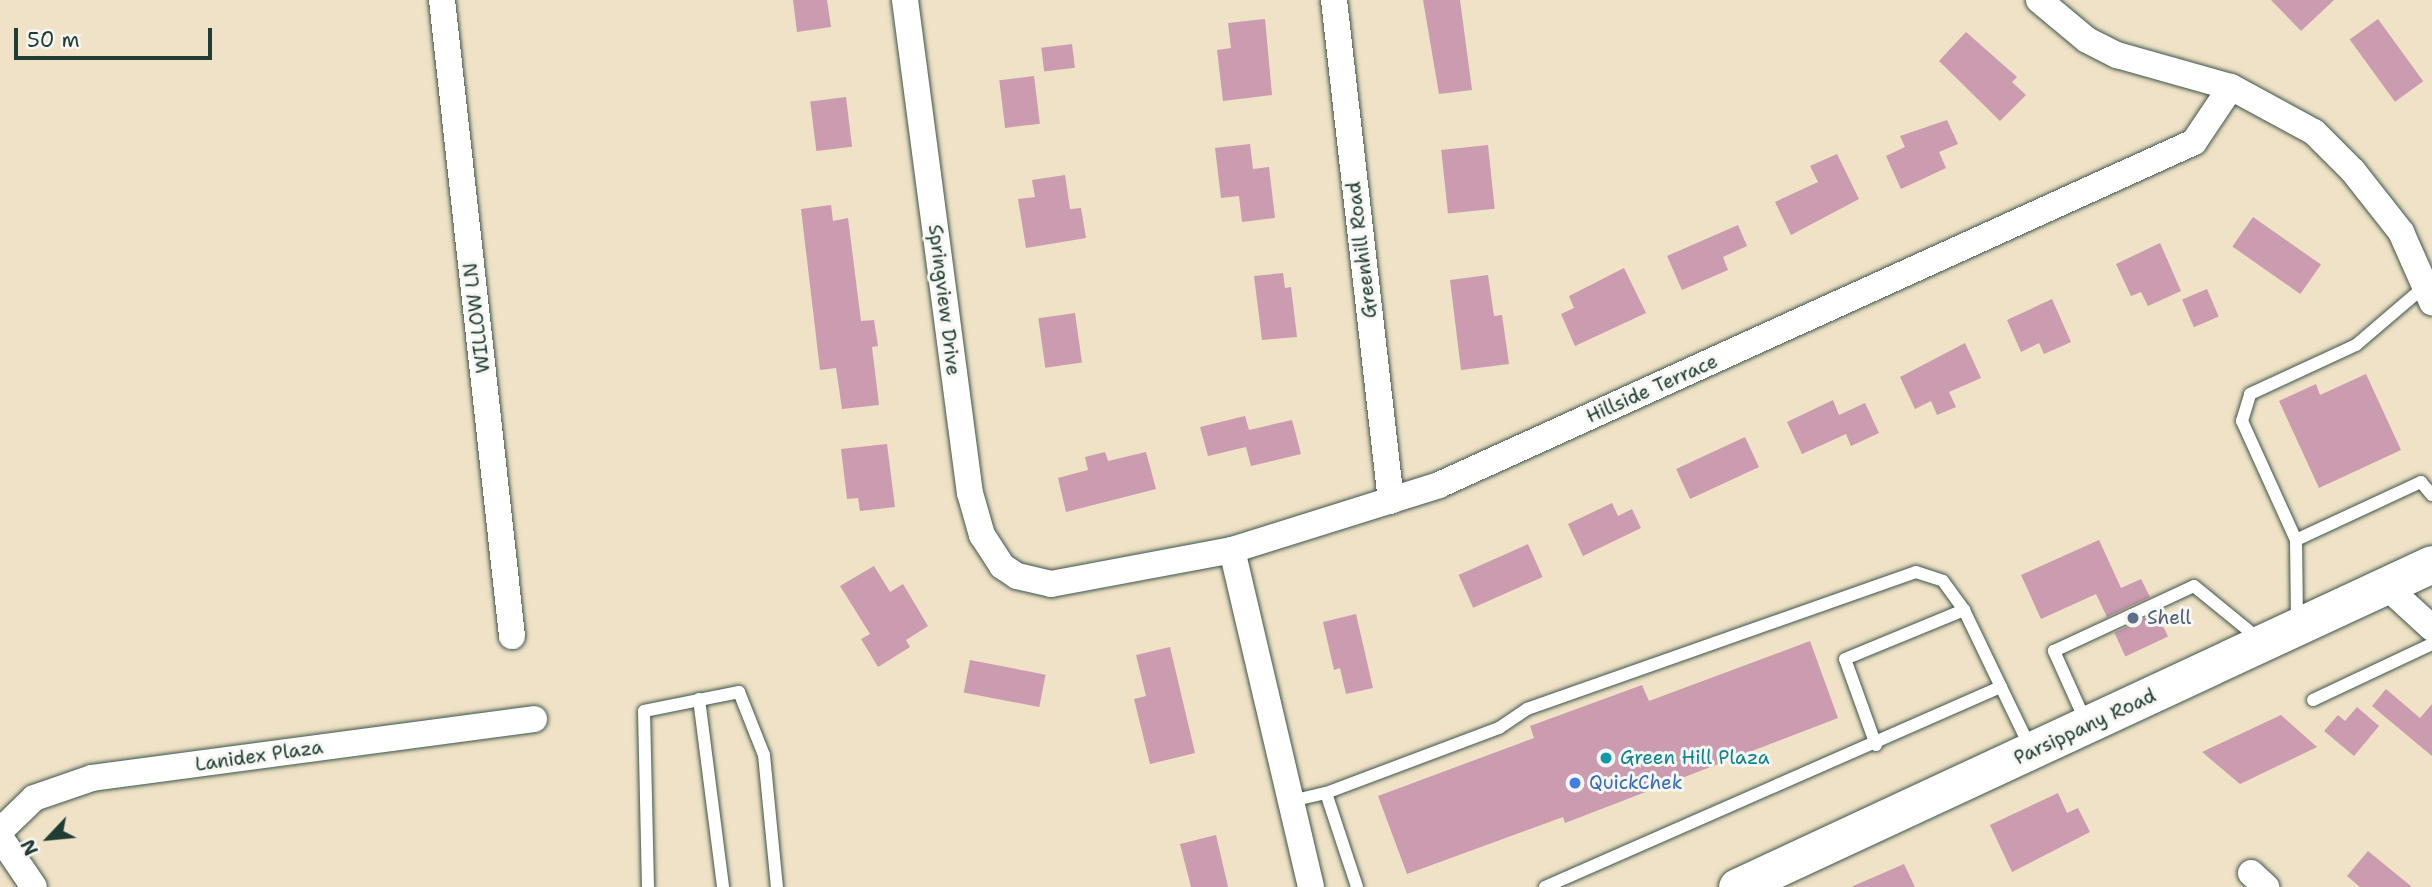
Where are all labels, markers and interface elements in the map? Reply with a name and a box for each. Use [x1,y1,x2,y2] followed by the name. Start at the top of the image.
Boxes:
[18,14,215,58] scale bar
[27,26,80,54] text: 50 m
[1342,180,1382,320] street label: Greenhill Road
[923,223,965,377] street label: Springview Drive
[459,262,495,374] street label: WILLOW LN
[1583,350,1721,428] street label: Hillside Terrace
[2147,607,2191,629] place label: Shell
[2125,610,2141,626] marker: Shell
[2010,684,2160,770] street label: Parsippany Road
[194,736,324,776] street label: Lanidex Plaza
[1620,747,1770,769] place label: Green Hill Plaza
[1598,750,1614,766] marker: Green Hill Plaza
[1589,772,1683,794] place label: QuickChek
[1567,775,1583,791] marker: QuickChek
[14,803,84,873] north arrow
[15,835,44,860] text: N

